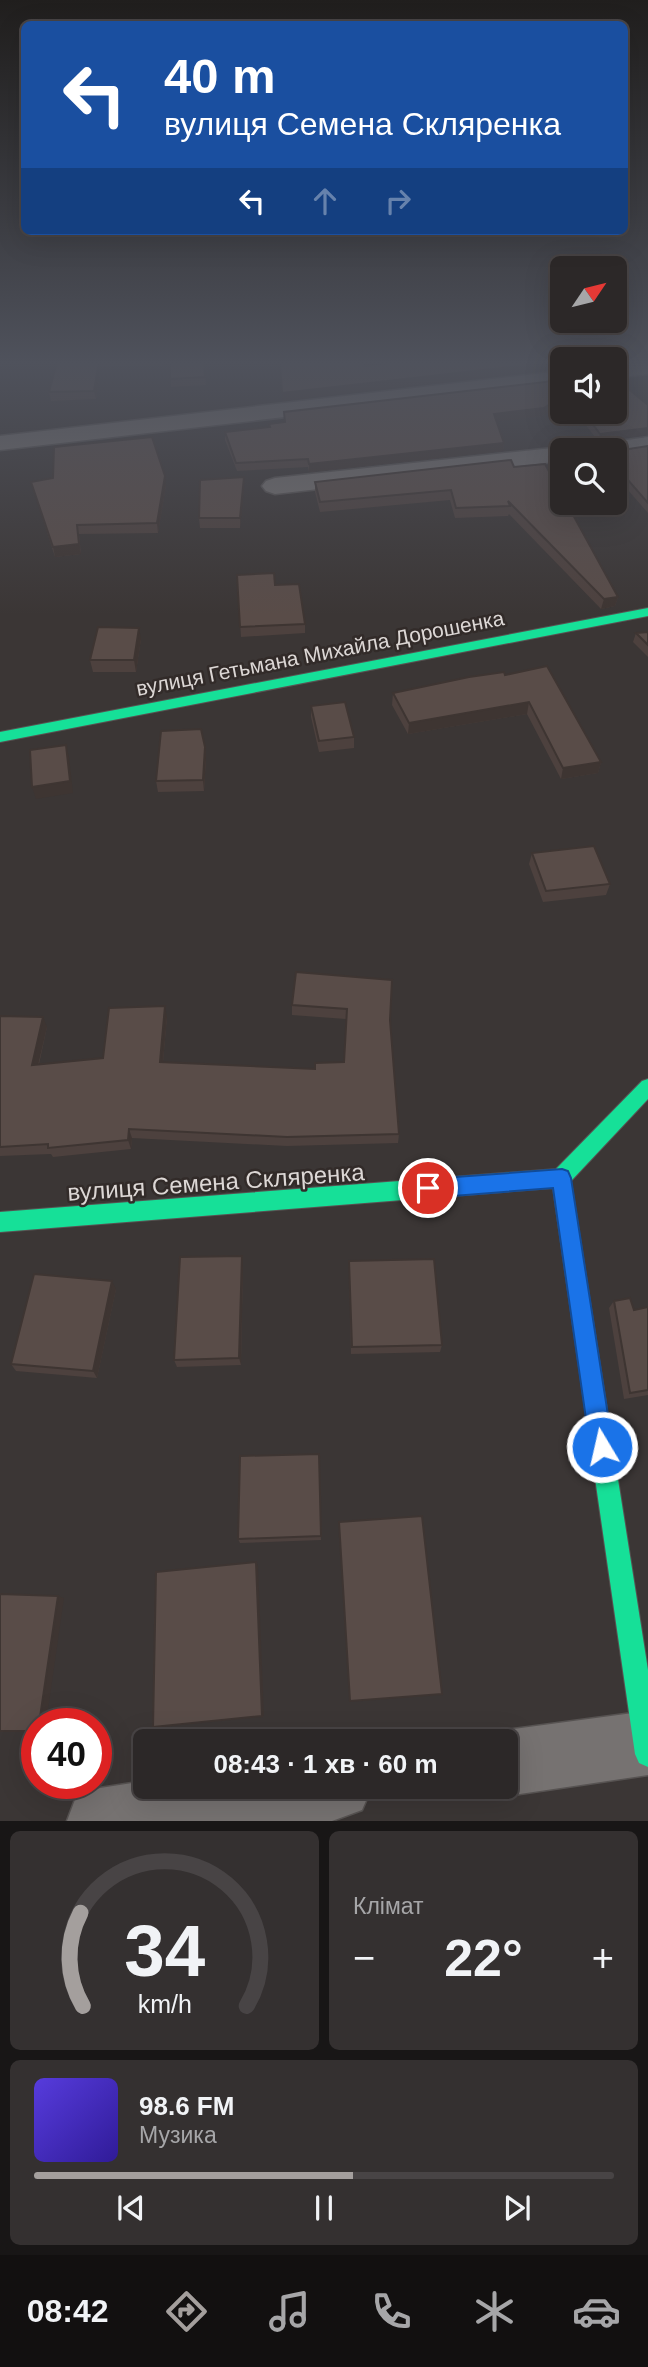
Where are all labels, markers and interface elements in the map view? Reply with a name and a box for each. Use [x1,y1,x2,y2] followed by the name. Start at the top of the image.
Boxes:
[49,49,140,140] icon: left
[164,49,276,103] text: 40 m
[164,106,561,142] text: вулиця Семена Скляренка
[233,182,271,220] icon: left
[306,182,344,220] icon: ahead
[379,182,417,220] icon: right
[550,256,626,332] north arrow
[550,256,627,515] map controls
[550,347,627,424] button: sound
[550,438,627,515] button: search
[134,606,506,700] street label: вулиця Гетьмана Михайла Дорошенка
[67,1158,366,1206] street label: вулиця Семена Скляренка
[398,1158,458,1218] pin
[409,1169,447,1207] icon: arrive
[565,1410,639,1484] position arrow
[21,1708,112,1799] speed limit sign: 40
[213,1749,438,1779] text: 08:43 · 1 хв · 60 m
[353,1893,424,1919] text: Клімат
[124,1911,205,1992] text: 34
[444,1929,523,1987] text: 22°
[353,1937,375,1979] text: −
[592,1937,614,1979] text: +
[137,1990,192,2018] text: km/h
[139,2091,234,2121] text: 98.6 FM
[139,2122,217,2148] text: Музика
[112,2189,150,2227] icon: previous
[305,2189,343,2227] icon: pause
[498,2189,536,2227] icon: next
[162,2287,211,2336] icon: directions
[265,2287,314,2336] icon: music
[367,2287,416,2336] icon: phone
[470,2287,519,2336] icon: climate
[572,2287,621,2336] icon: car
[27,2293,109,2329] text: 08:42

